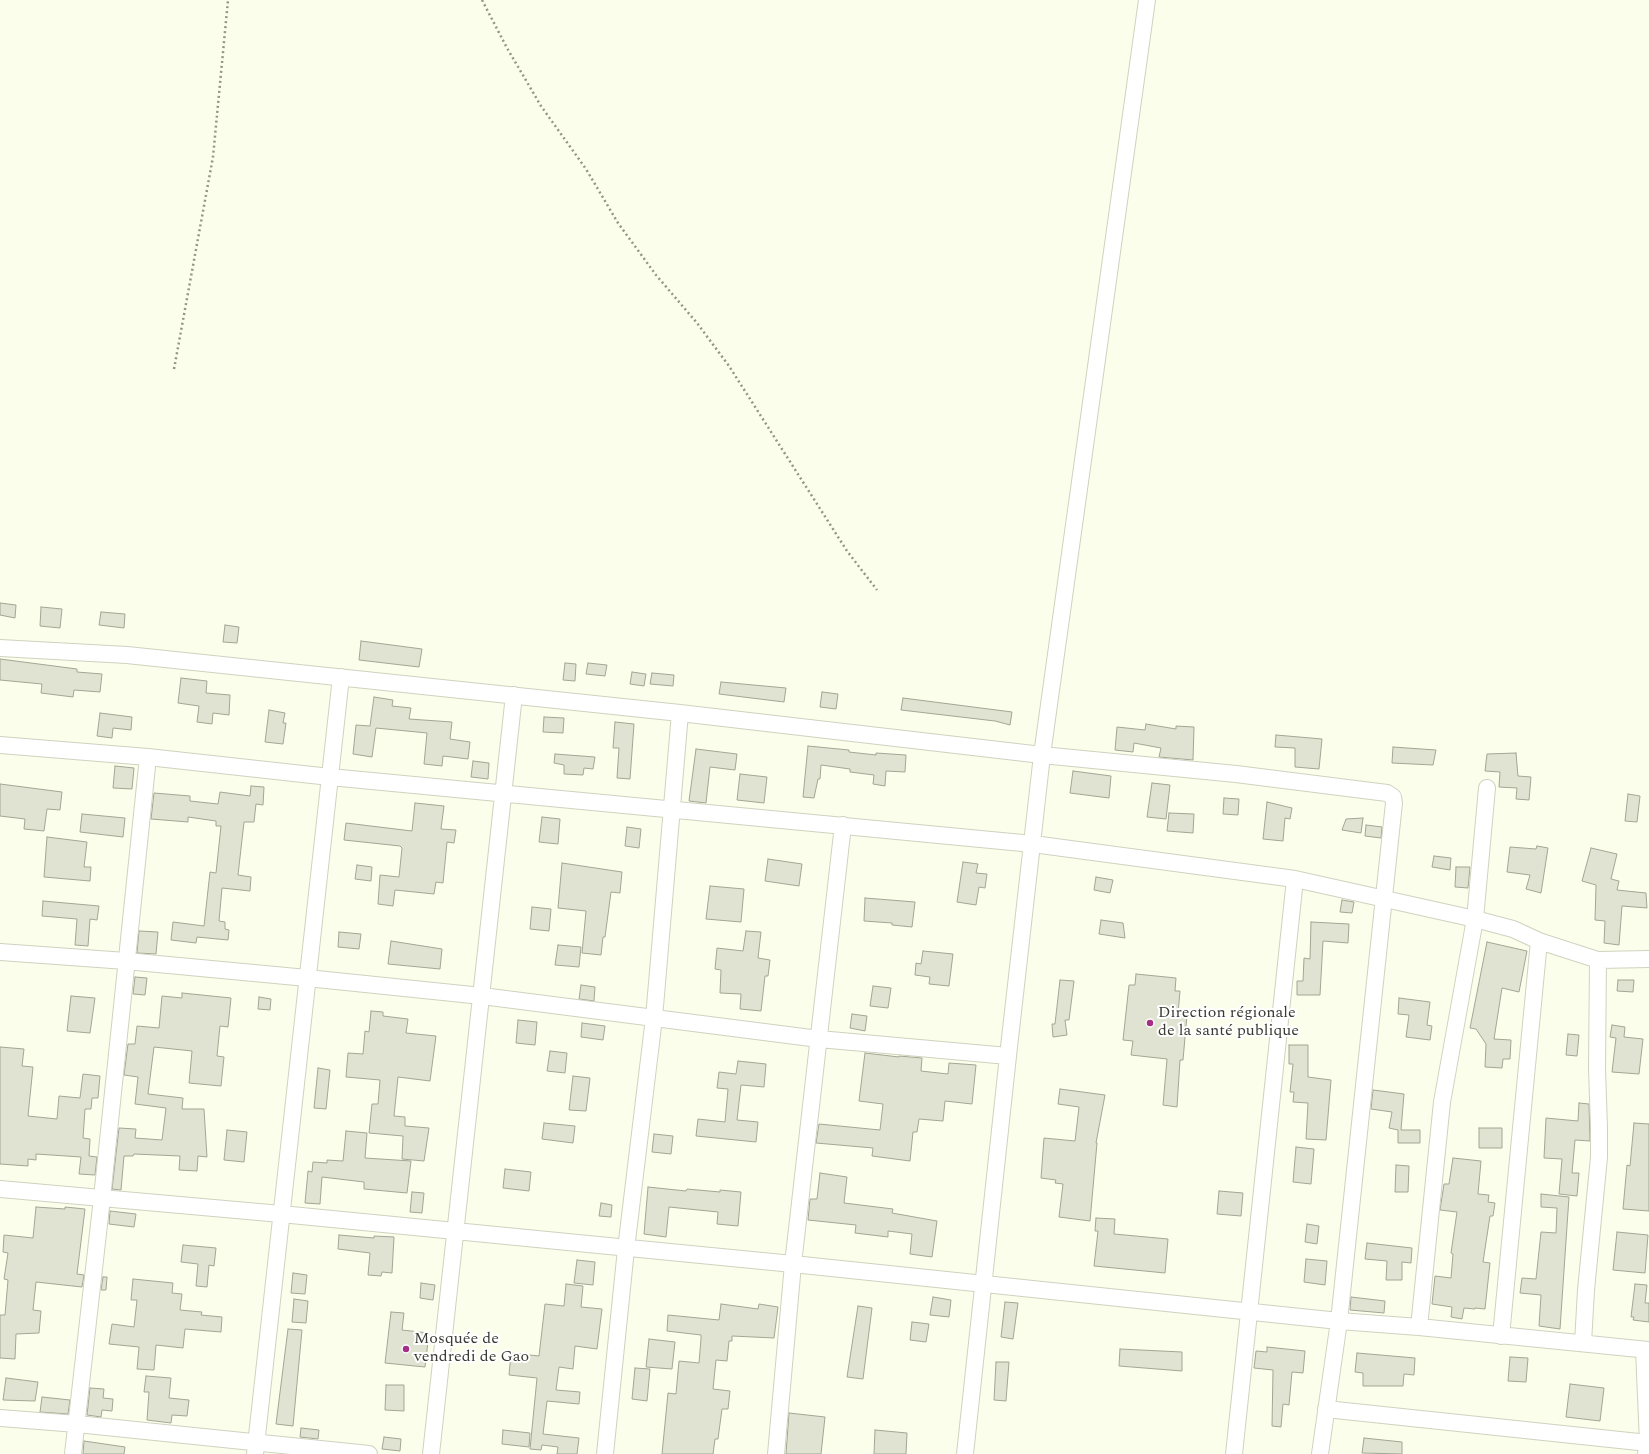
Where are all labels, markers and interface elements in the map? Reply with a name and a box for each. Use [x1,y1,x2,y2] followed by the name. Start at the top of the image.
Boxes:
[1158,1004,1299,1042] place label: Direction régionale de la santé publique
[1145,1018,1155,1028] marker: Direction régionale de la santé publique
[414,1330,529,1368] place label: Mosquée de vendredi de Gao
[401,1344,411,1354] marker: Mosquée de vendredi de Gao

